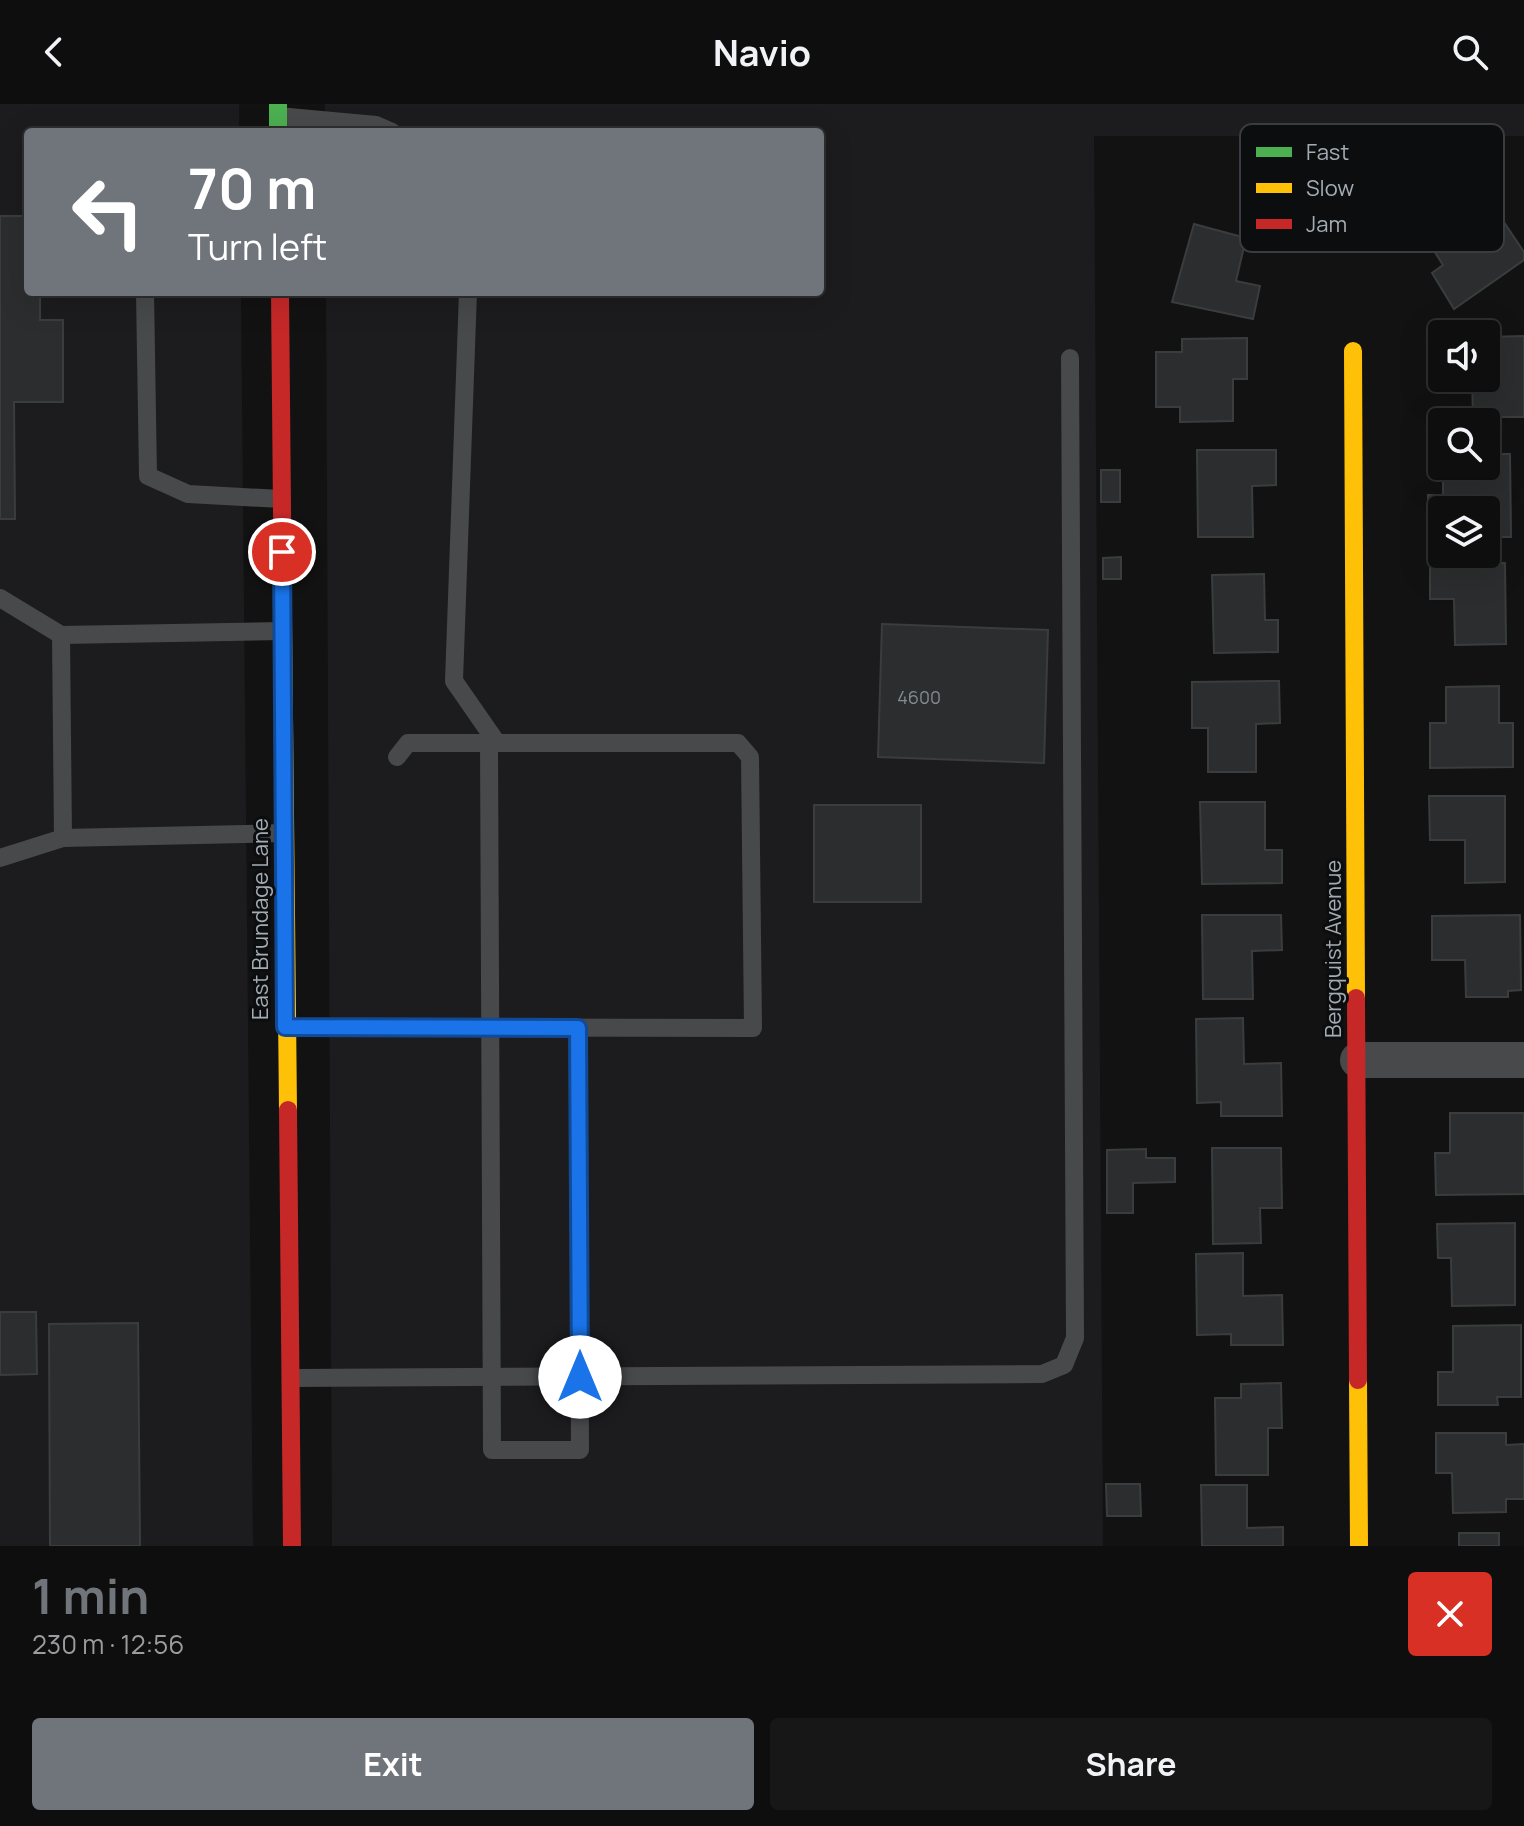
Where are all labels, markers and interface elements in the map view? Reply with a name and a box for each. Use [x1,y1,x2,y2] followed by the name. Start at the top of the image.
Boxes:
[713,28,811,77] text: Navio
[32,30,76,74] icon: back
[1448,30,1492,74] icon: search
[1240,124,1504,252] legend
[1306,137,1349,167] text: Fast
[188,149,316,226] text: 70 m
[56,160,160,264] icon: left
[1306,173,1354,203] text: Slow
[1306,209,1347,239] text: Jam
[188,222,327,271] text: Turn left
[1428,320,1500,568] map controls
[1428,320,1500,392] button: sound
[1428,408,1500,480] button: search
[1428,496,1500,568] button: layers
[248,518,316,586] pin
[260,530,304,574] icon: arrive
[897,685,941,709] house number: 4600
[245,818,275,1020] street label: East Brundage Lane
[1318,860,1348,1038] street label: Bergquist Avenue
[538,1335,622,1419] position arrow
[32,1563,149,1628] text: 1 min
[1408,1572,1492,1656] button: close
[32,1626,184,1662] text: 230 m · 12:56
[32,1718,754,1810] button: Exit
[770,1718,1492,1810] button: Share

